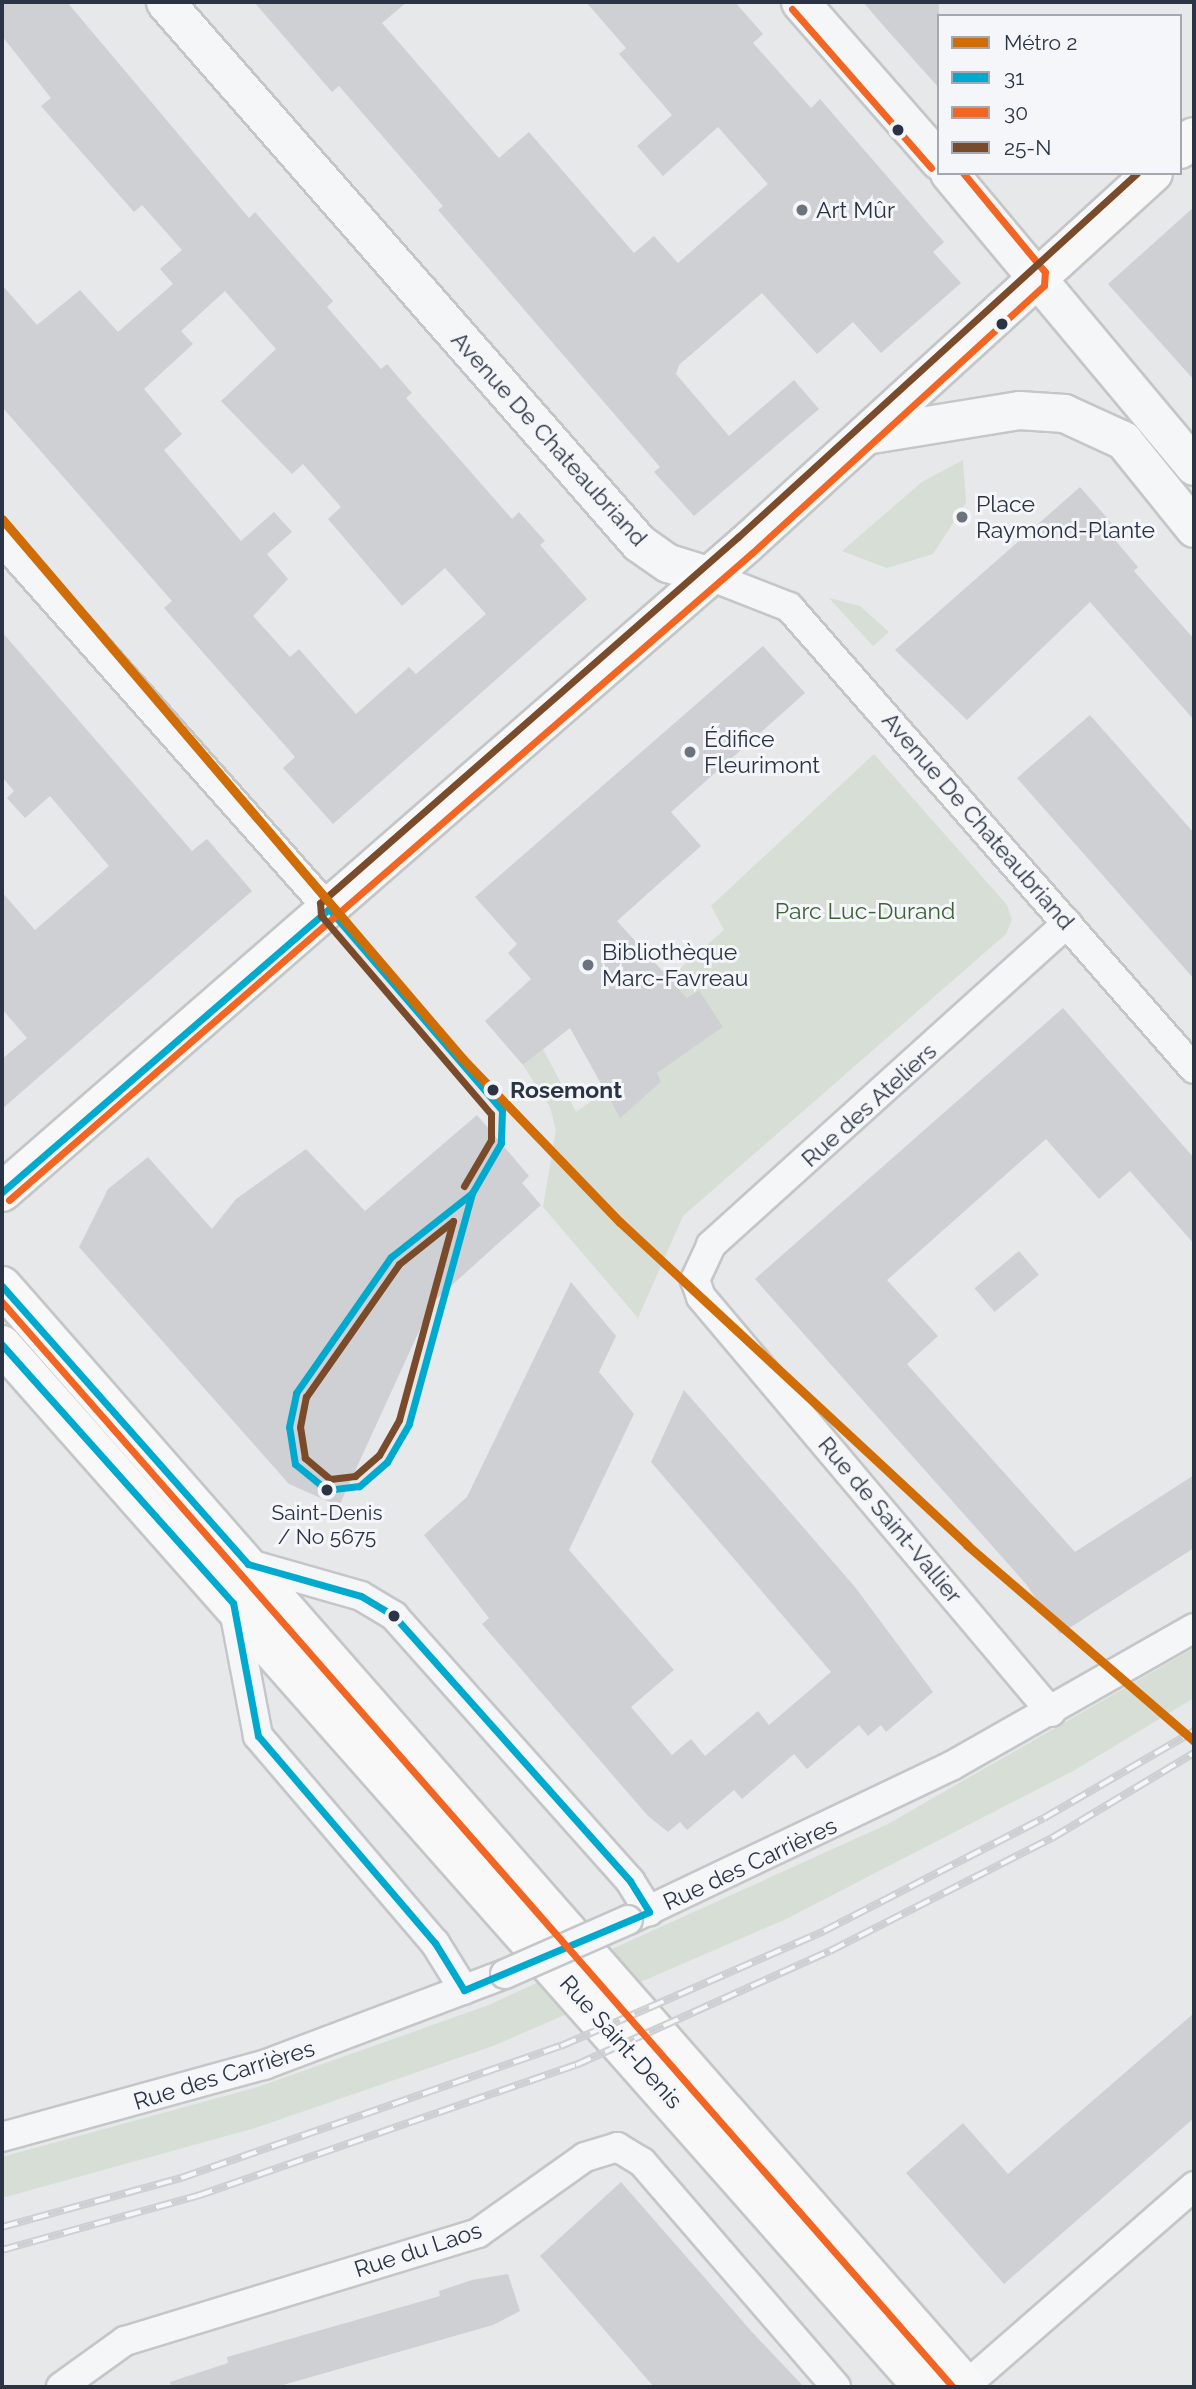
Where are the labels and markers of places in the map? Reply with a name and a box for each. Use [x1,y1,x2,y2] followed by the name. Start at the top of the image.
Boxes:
[891,123,905,137] unlabelled marker
[816,196,895,224] place label: Art Mûr
[794,202,810,218] marker: Art Mûr
[995,317,1009,331] unlabelled marker
[976,490,1155,544] place label: Place Raymond-Plante
[954,509,970,525] marker: Place Raymond-Plante
[704,725,820,779] place label: Édifice Fleurimont
[682,744,698,760] marker: Édifice Fleurimont
[602,938,748,992] place label: Bibliothèque Marc-Favreau
[580,957,596,973] marker: Bibliothèque Marc-Favreau
[510,1076,622,1104] place label: Rosemont
[482,1079,504,1101] marker: Rosemont
[320,1483,334,1497] marker: Saint-Denis / No 5675
[271,1500,383,1550] place label: Saint-Denis / No 5675
[387,1609,401,1623] unlabelled marker

